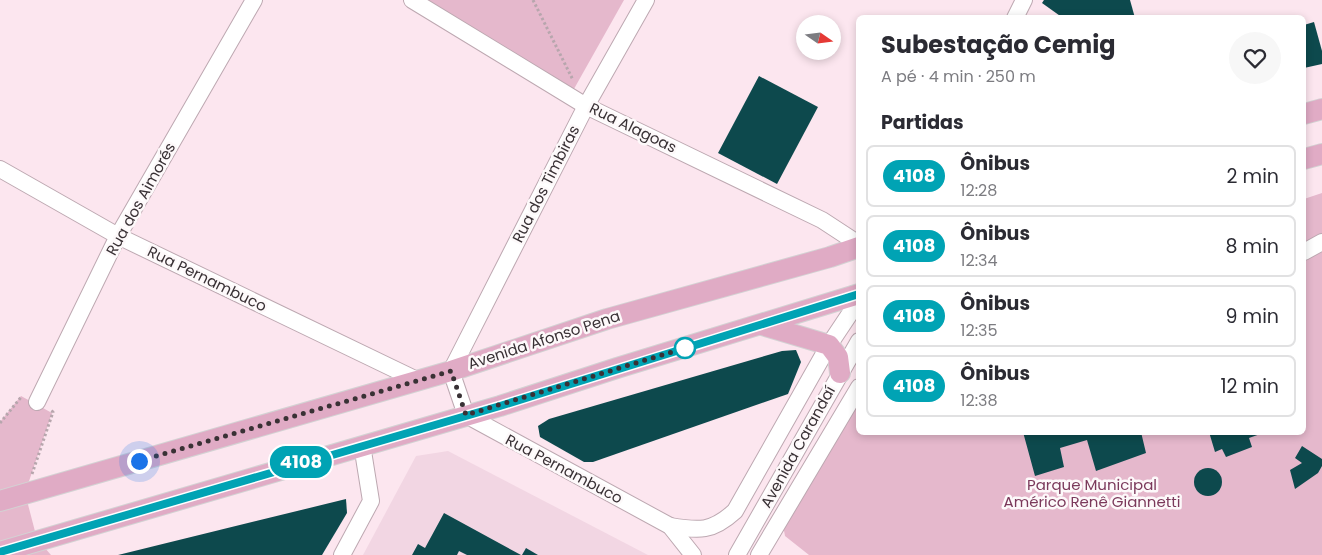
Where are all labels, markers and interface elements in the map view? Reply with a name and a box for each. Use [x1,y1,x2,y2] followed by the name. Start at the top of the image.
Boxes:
[796,15,841,60] north arrow
[796,15,841,60] map controls
[881,28,1116,61] text: Subestação Cemig
[1229,32,1281,84] button: heart
[881,65,1036,88] text: A pé · 4 min · 250 m
[586,97,680,158] street label: Rua Alagoas
[881,109,964,136] text: Partidas
[507,121,584,246] street label: Rua dos Timbiras
[101,138,180,259] street label: Rua dos Aimorés
[960,150,1030,177] text: Ônibus
[893,163,935,188] text: 4108
[1227,163,1279,190] text: 2 min
[960,179,997,202] text: 12:28
[960,220,1030,247] text: Ônibus
[893,233,935,258] text: 4108
[1226,233,1279,260] text: 8 min
[144,241,270,317] street label: Rua Pernambuco
[960,249,998,272] text: 12:34
[960,290,1030,317] text: Ônibus
[893,303,935,328] text: 4108
[1226,303,1279,330] text: 9 min
[465,305,623,374] street label: Avenida Afonso Pena
[960,319,998,342] text: 12:35
[674,337,696,359] unlabelled marker
[960,360,1030,387] text: Ônibus
[893,373,935,398] text: 4108
[1221,373,1279,400] text: 12 min
[755,382,840,512] street label: Avenida Carandaí
[960,389,998,412] text: 12:38
[502,429,627,508] street label: Rua Pernambuco
[266,446,336,478] line badge: 4108
[127,449,152,474] your location
[280,449,322,474] text: 4108
[1004,474,1180,512] park label: Parque Municipal Américo Renê Giannetti

